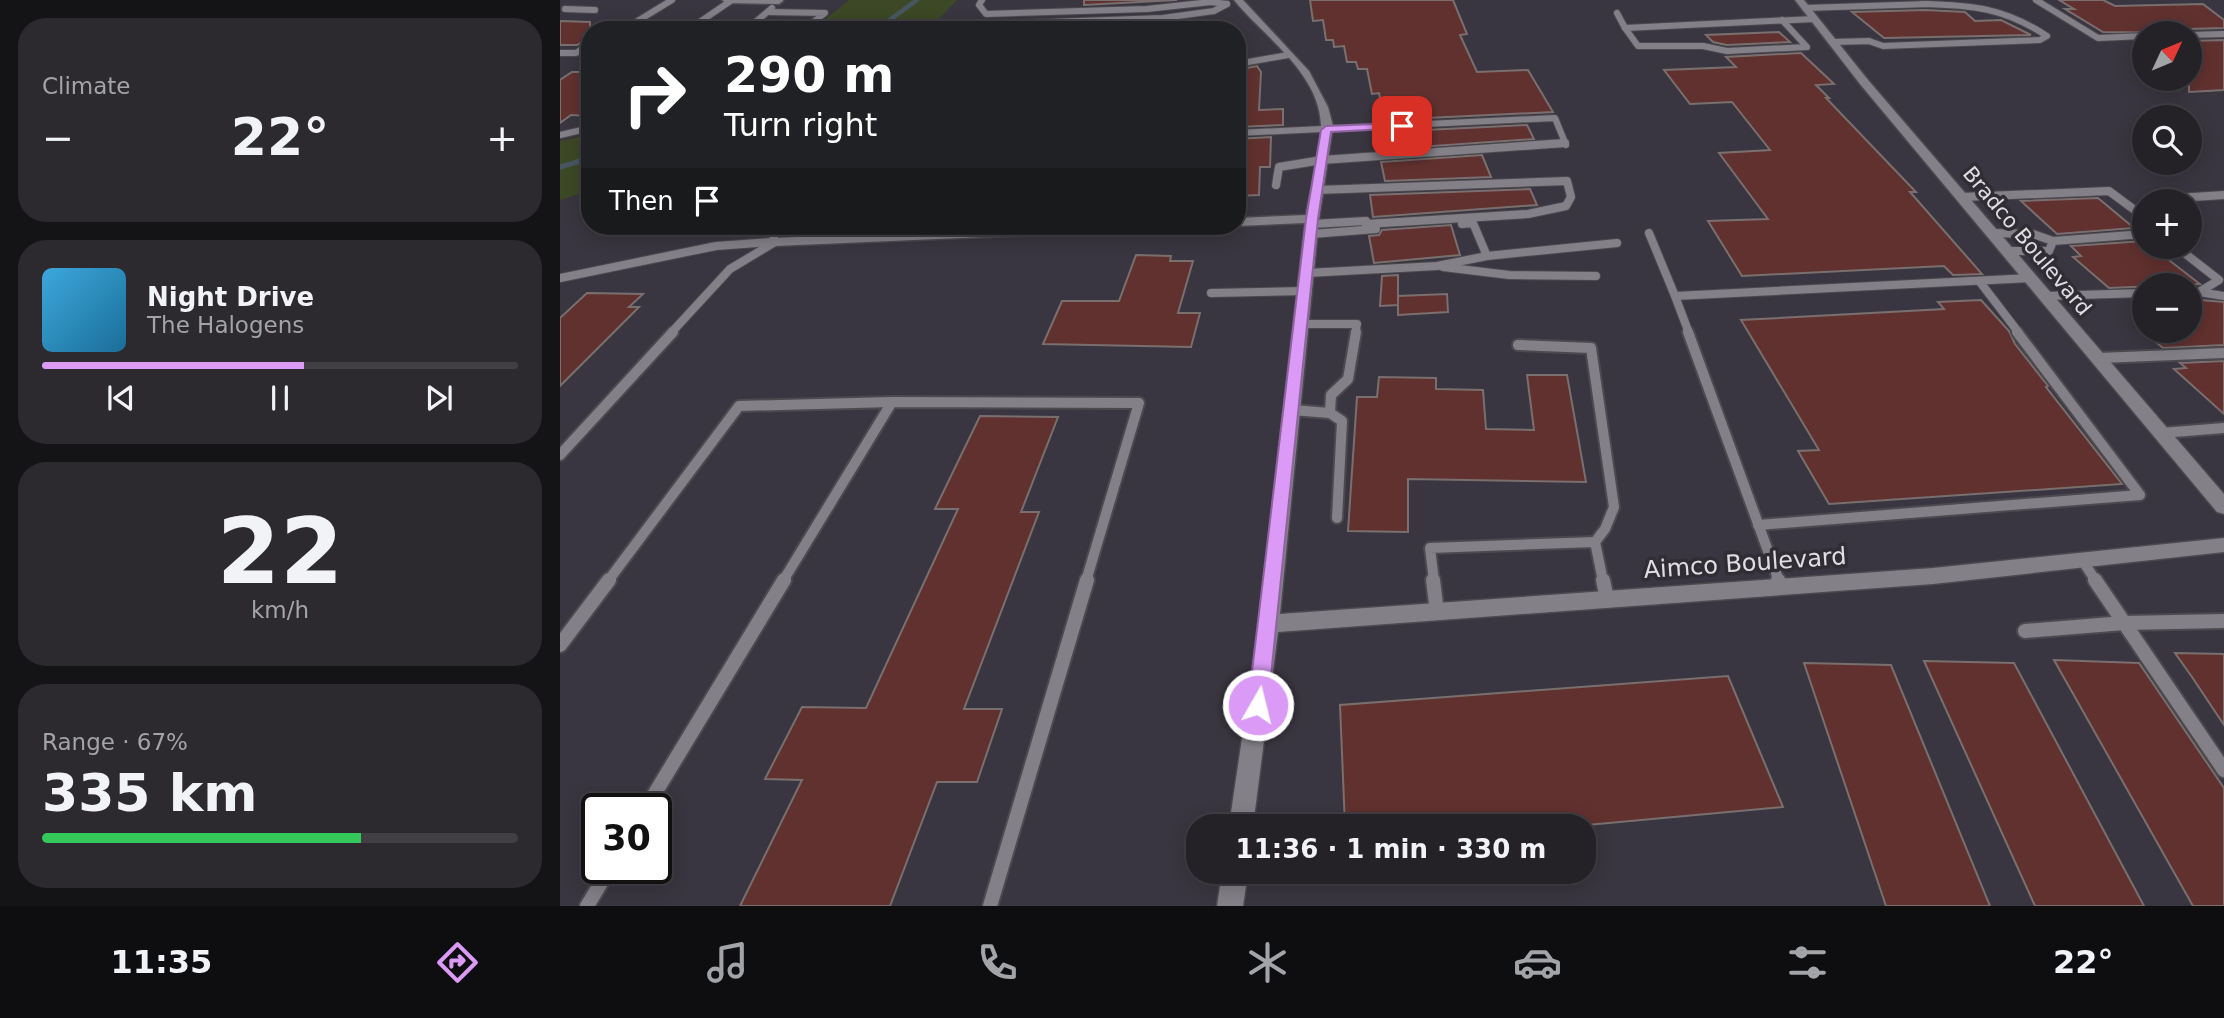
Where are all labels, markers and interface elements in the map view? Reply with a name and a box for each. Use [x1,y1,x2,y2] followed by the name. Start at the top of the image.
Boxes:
[2132,21,2202,91] north arrow
[2132,21,2202,343] map controls
[724,47,894,104] text: 290 m
[609,49,700,140] icon: right
[42,73,131,99] text: Climate
[1372,96,1432,156] pin
[2132,105,2202,175] button: search
[724,106,877,144] text: Turn right
[231,107,329,167] text: 22°
[1383,107,1421,145] icon: arrive
[42,116,74,160] text: −
[486,116,518,160] text: +
[1958,162,2096,320] street label: Bradco Boulevard
[688,182,726,220] icon: arrive
[609,186,674,216] text: Then
[2132,189,2202,259] button: +
[2132,273,2202,343] button: −
[147,282,314,312] text: Night Drive
[147,312,304,338] text: The Halogens
[102,379,140,417] icon: previous
[261,379,299,417] icon: pause
[420,379,458,417] icon: next
[217,499,343,604] text: 22
[1643,542,1847,584] street label: Aimco Boulevard
[251,597,309,623] text: km/h
[1221,668,1295,742] position arrow
[42,729,188,755] text: Range · 67%
[42,763,257,823] text: 335 km
[581,793,672,884] speed limit sign: 30
[1236,834,1546,864] text: 11:36 · 1 min · 330 m
[433,938,482,987] icon: directions
[703,938,752,987] icon: music
[973,938,1022,987] icon: phone
[1243,938,1292,987] icon: climate
[1513,938,1562,987] icon: car
[1783,938,1832,987] icon: filters
[110,943,212,981] text: 11:35
[2053,943,2113,981] text: 22°

